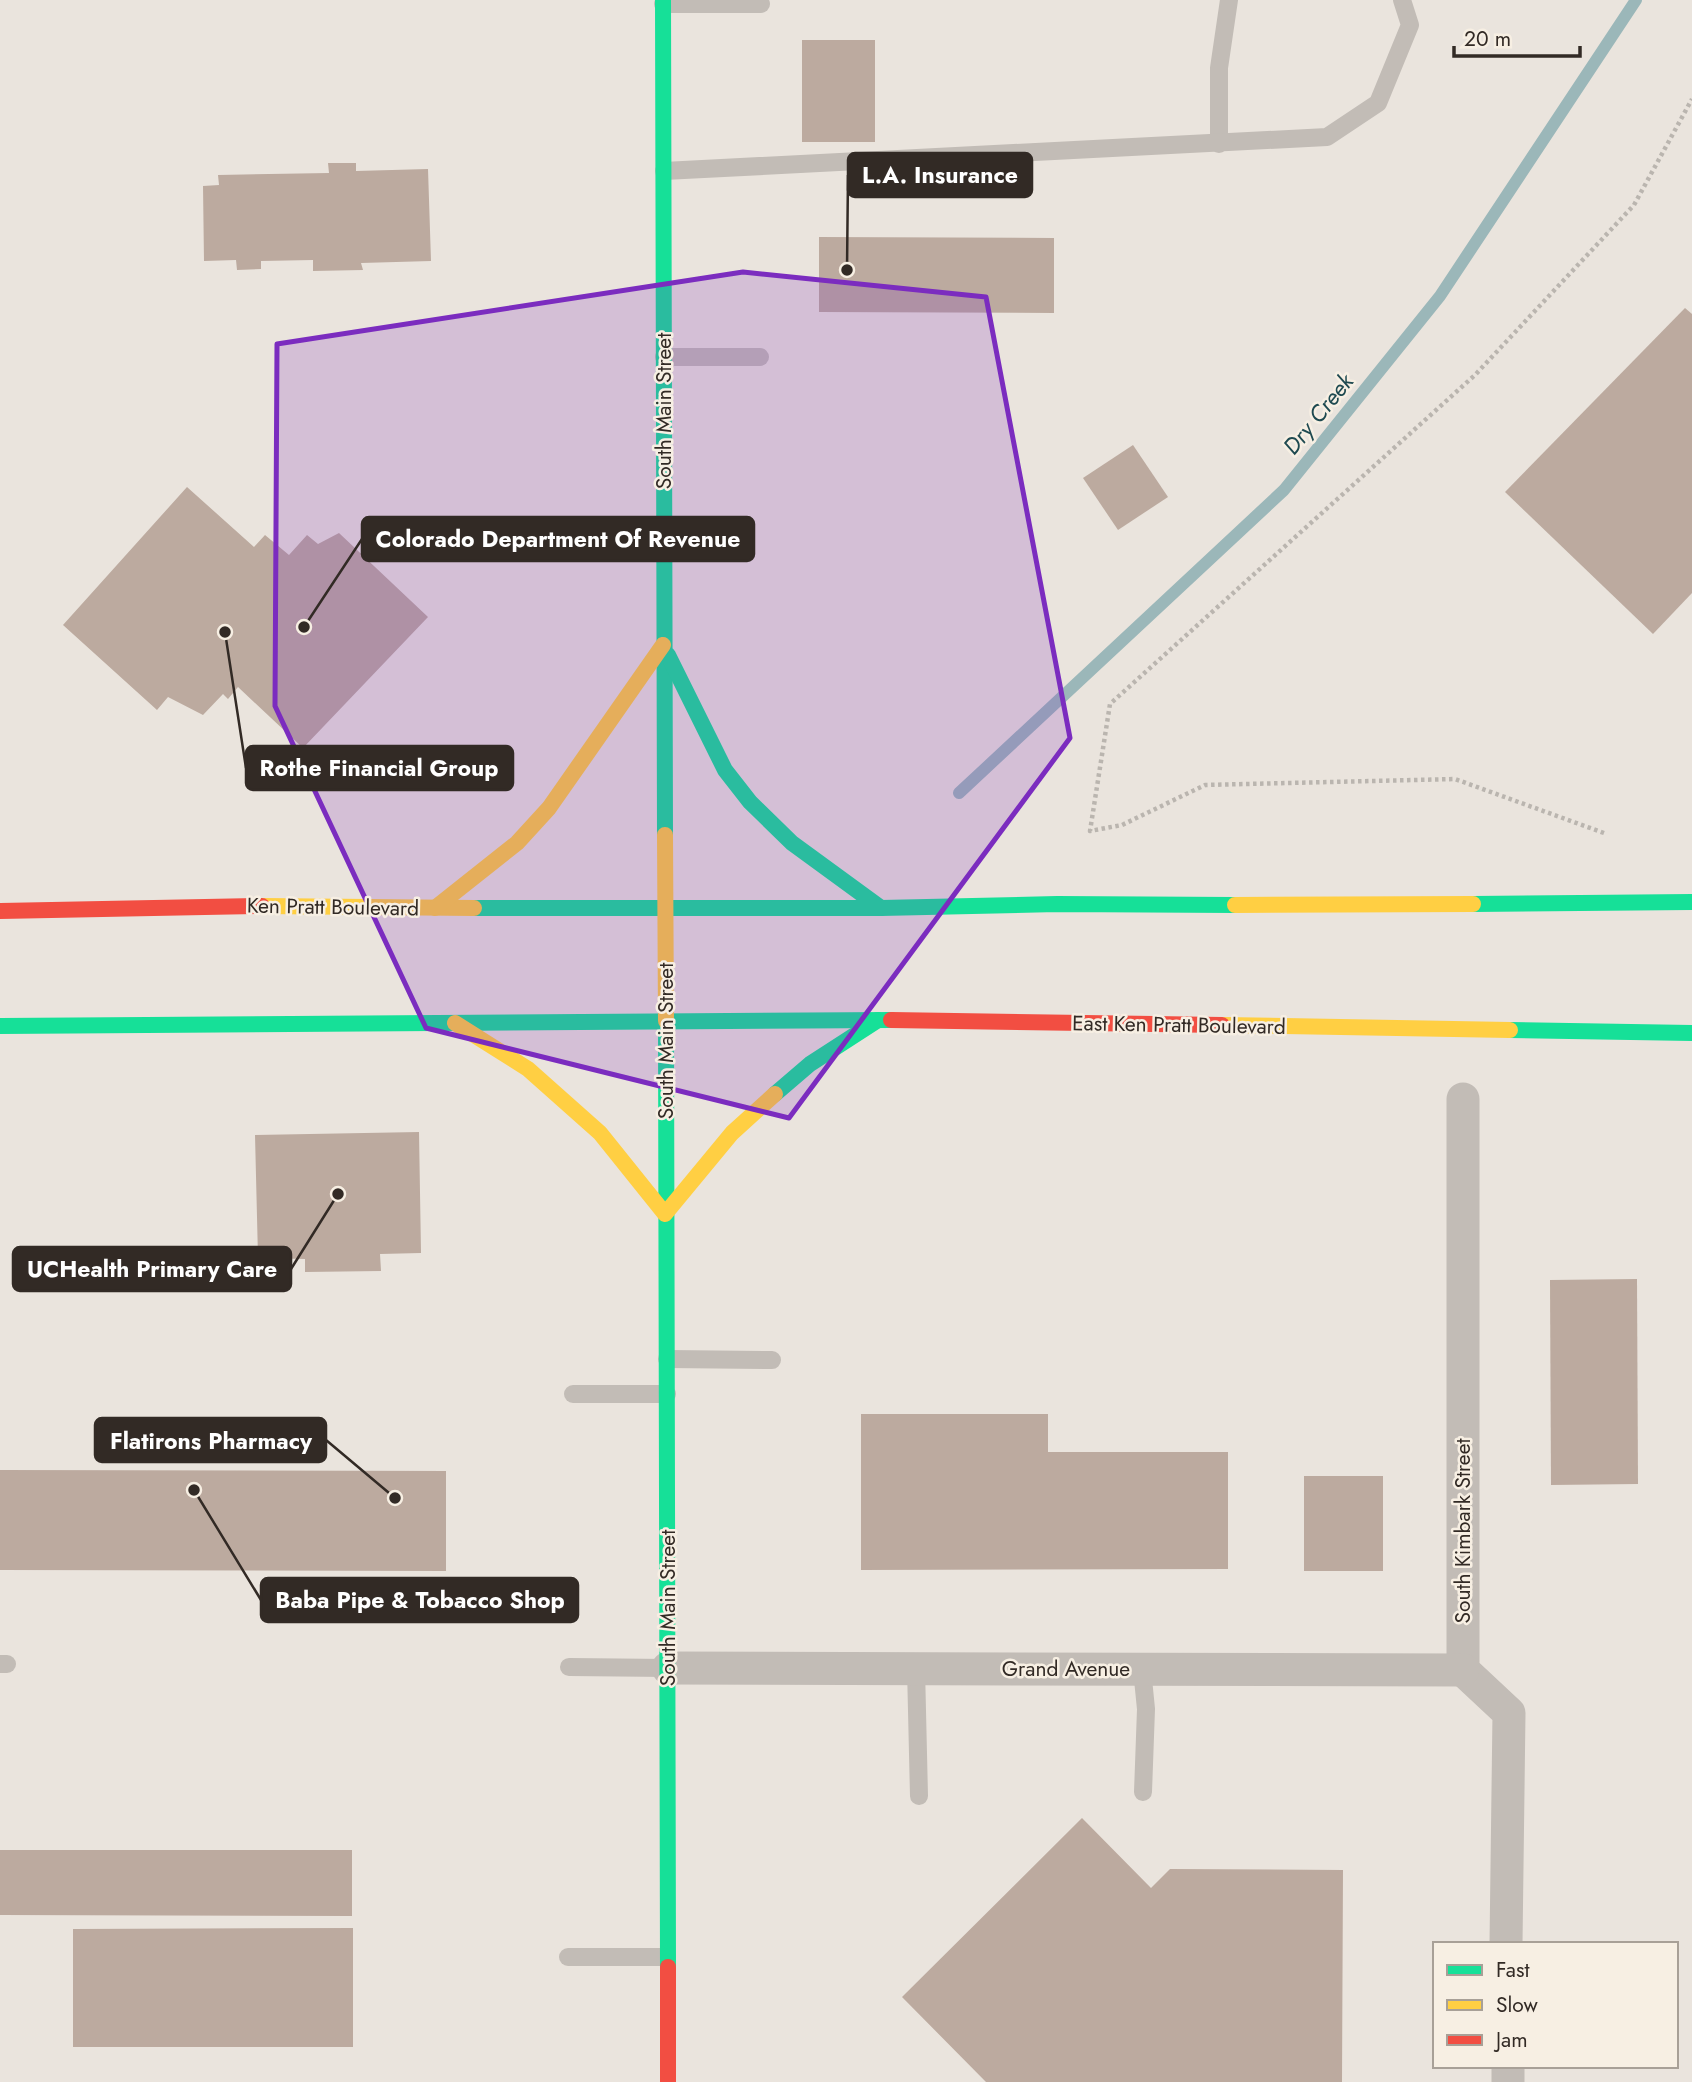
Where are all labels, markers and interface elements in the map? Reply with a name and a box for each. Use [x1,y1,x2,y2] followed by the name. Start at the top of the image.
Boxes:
[1454,14,1580,58] scale bar
[1464,24,1511,54] text: 20 m
[848,153,1032,197] callout: L.A. Insurance
[862,158,1018,192] text: L.A. Insurance
[649,333,679,489] street label: South Main Street
[1275,365,1362,462] water label: Dry Creek
[362,517,754,561] callout: Colorado Department Of Revenue
[376,522,740,556] text: Colorado Department Of Revenue
[246,746,513,790] callout: Rothe Financial Group
[260,751,498,785] text: Rothe Financial Group
[247,890,419,924] street label: Ken Pratt Boulevard
[651,963,681,1119] street label: South Main Street
[1072,1008,1286,1042] street label: East Ken Pratt Boulevard
[13,1247,291,1291] callout: UCHealth Primary Care
[27,1252,277,1286] text: UCHealth Primary Care
[95,1418,326,1462] callout: Flatirons Pharmacy
[110,1424,313,1458] text: Flatirons Pharmacy
[1448,1439,1478,1624] street label: South Kimbark Street
[653,1530,683,1686] street label: South Main Street
[261,1578,578,1622] callout: Baba Pipe & Tobacco Shop
[275,1583,565,1617] text: Baba Pipe & Tobacco Shop
[1002,1654,1130,1684] street label: Grand Avenue
[1433,1942,1678,2068] legend
[1496,1955,1529,1985] text: Fast
[1496,1990,1538,2020] text: Slow
[1493,2025,1528,2055] text: Jam

